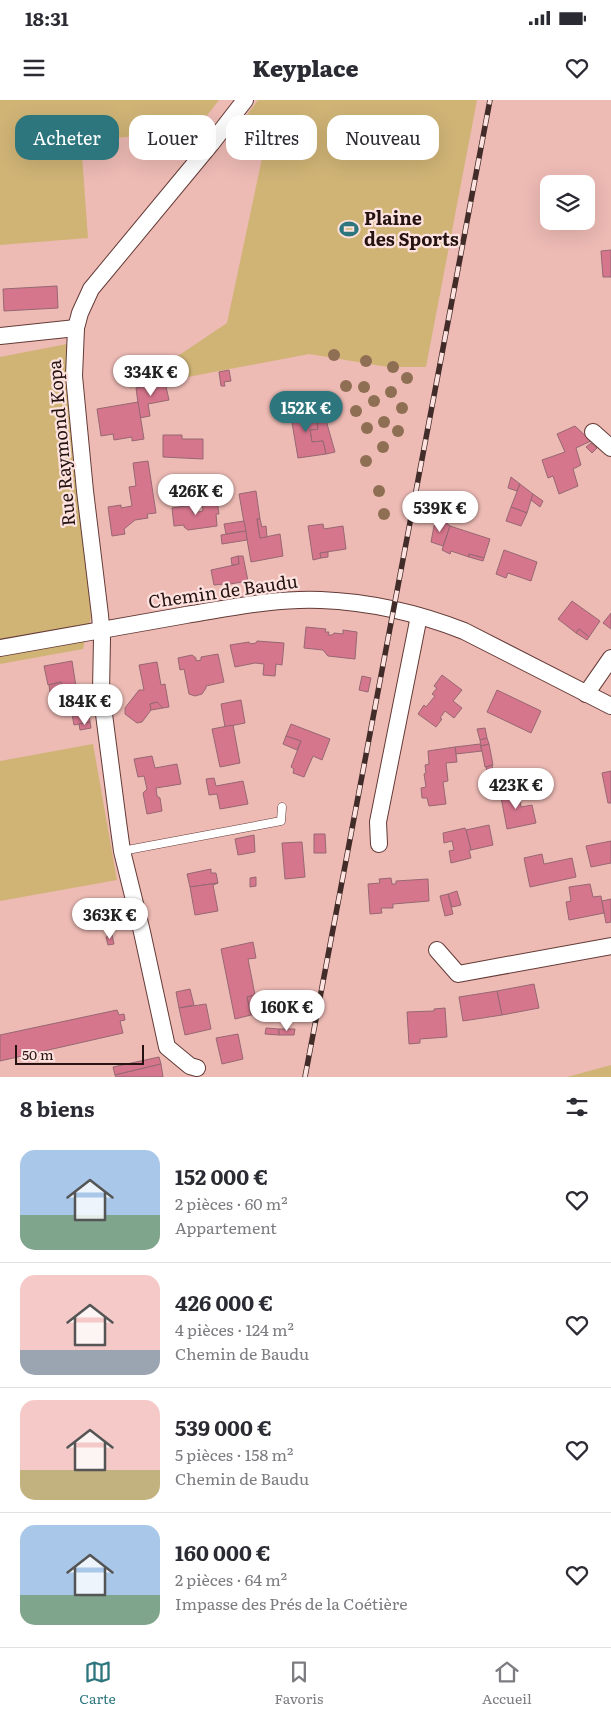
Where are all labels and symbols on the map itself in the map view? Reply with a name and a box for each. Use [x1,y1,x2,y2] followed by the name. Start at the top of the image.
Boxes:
[364,204,459,252] place label: Plaine des Sports
[338,218,360,240] sports icon: Plaine des Sports
[110,354,192,397] pin: 334K €
[40,358,81,527] street label: Rue Raymond Kopa
[265,390,347,433] pin: 152K €
[155,474,237,516] pin: 426K €
[399,490,481,533] pin: 539K €
[146,567,299,614] street label: Chemin de Baudu
[44,684,126,726] pin: 184K €
[475,768,557,810] pin: 423K €
[69,898,151,940] pin: 363K €
[246,990,328,1032] pin: 160K €
[15,1042,144,1065] scale bar

